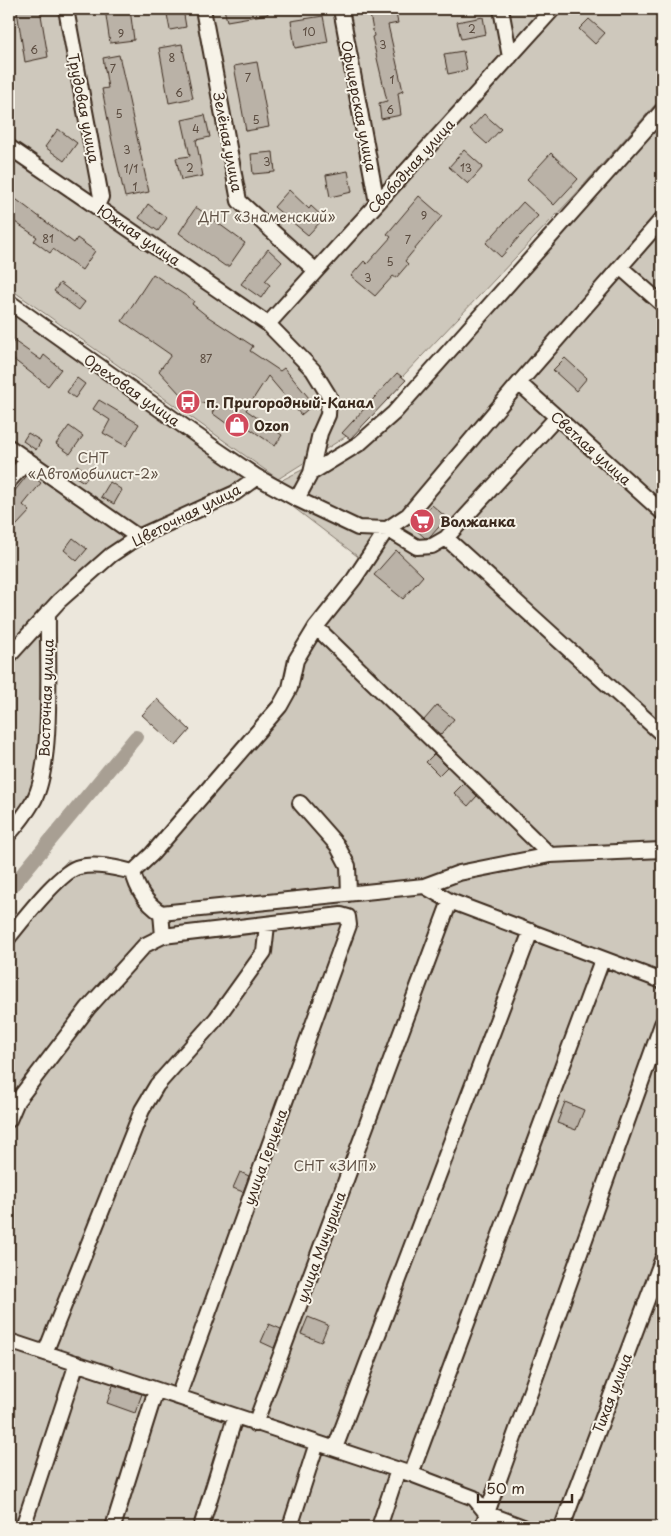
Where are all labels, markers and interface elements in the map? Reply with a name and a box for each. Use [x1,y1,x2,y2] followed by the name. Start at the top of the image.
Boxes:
[468,20,476,37] house number: 2
[303,23,315,40] house number: 10
[118,25,124,42] house number: 9
[379,36,387,53] house number: 3
[336,39,382,174] street label: Офицерская улица
[30,41,38,58] house number: 6
[169,49,176,66] house number: 8
[63,51,105,165] street label: Трудовая улица
[110,60,116,77] house number: 7
[245,69,251,86] house number: 7
[390,71,395,88] house number: 1
[175,84,183,101] house number: 6
[208,90,248,194] street label: Зелёная улица
[386,101,394,118] house number: 6
[115,105,123,122] house number: 5
[252,111,260,128] house number: 5
[363,114,460,218] street label: Свободная улица
[192,120,200,137] house number: 4
[123,141,131,158] house number: 3
[263,153,271,170] house number: 3
[186,159,194,176] house number: 2
[460,159,472,176] house number: 13
[124,160,138,177] house number: 1/1
[133,178,138,195] house number: 1
[93,199,185,271] street label: Южная улица
[198,206,335,227] park label: ДНТ «Знаменский»
[421,207,427,224] house number: 9
[42,230,54,247] house number: 81
[405,231,411,248] house number: 7
[386,253,394,270] house number: 5
[364,269,372,286] house number: 3
[80,349,185,431] street label: Ореховая улица
[200,350,212,367] house number: 87
[175,389,201,415] bus stop icon: п. Пригородный-Канал
[206,392,374,413] place label: п. Пригородный-Канал
[546,406,636,490] street label: Светлая улица
[224,412,250,438] shop icon: Ozon
[254,415,289,436] place label: Ozon
[28,447,158,484] park label: СНТ «Автомобилист-2»
[128,478,244,552] street label: Цветочная улица
[409,508,435,534] supermarket icon: Волжанка
[440,511,516,532] place label: Волжанка
[33,638,59,757] street label: Восточная улица
[238,1106,292,1208] street label: улица Герцена
[294,1155,376,1176] park label: СНТ «ЗИП»
[291,1188,351,1305] street label: улица Мичурина
[587,1350,637,1436] street label: Тихая улица
[478,1471,572,1503] scale bar
[486,1476,525,1499] text: 50 m

